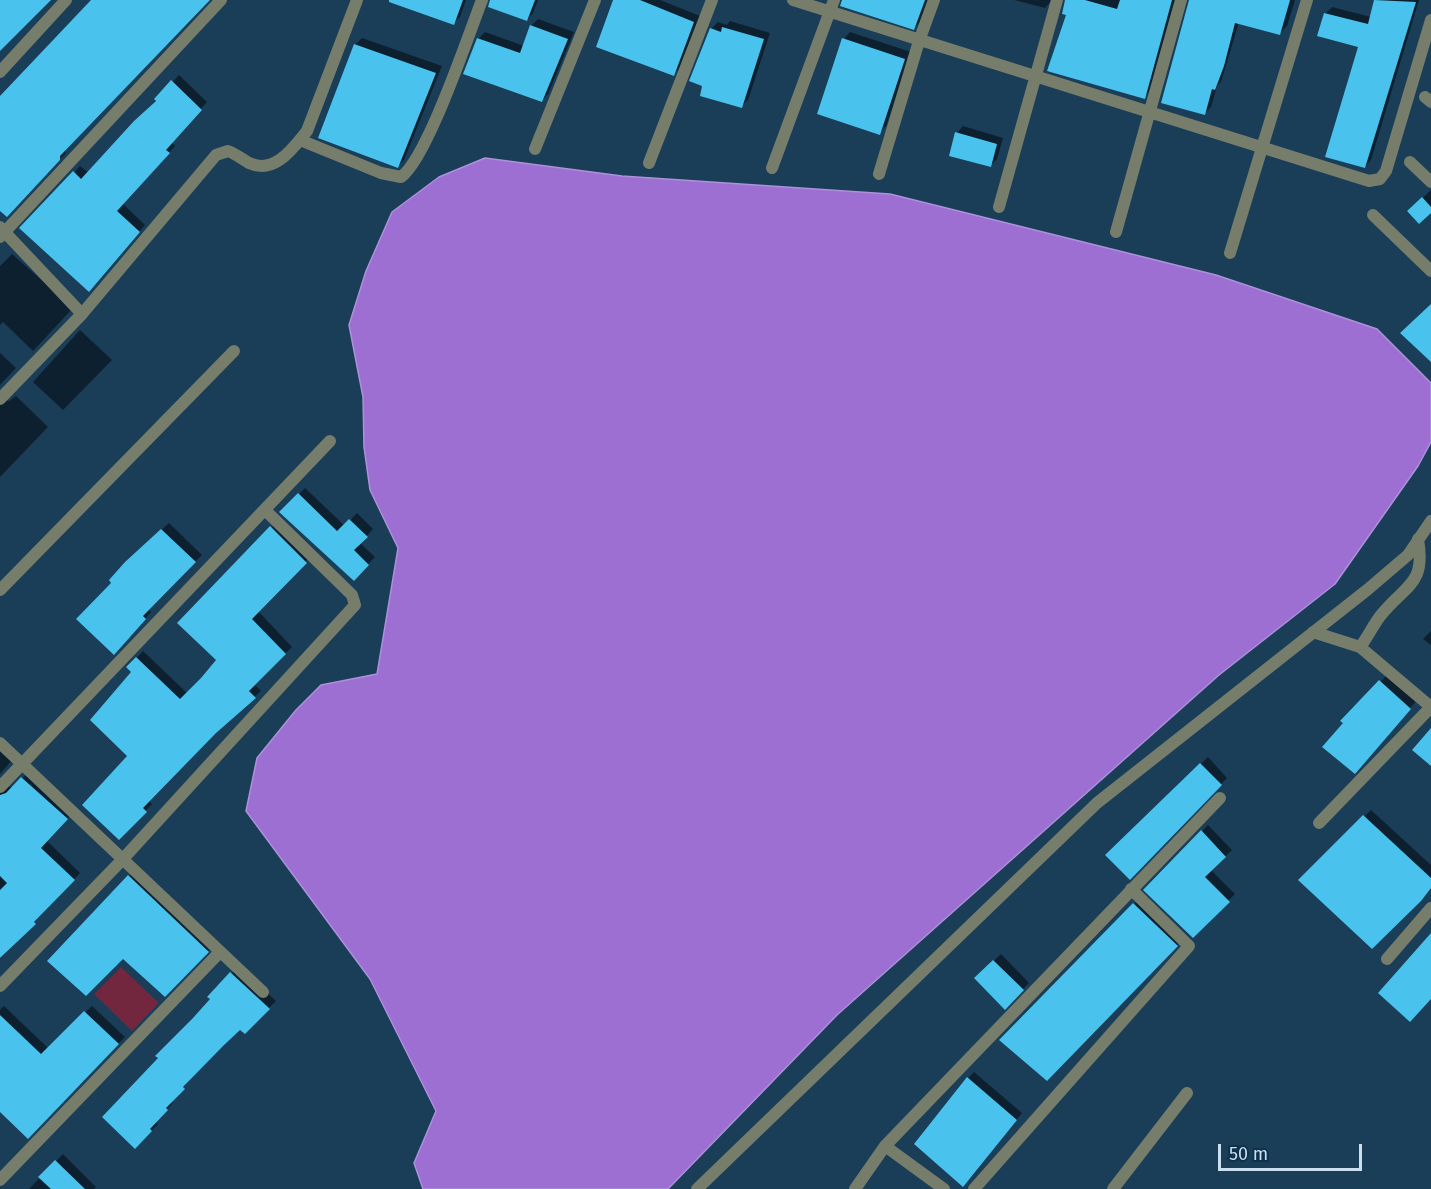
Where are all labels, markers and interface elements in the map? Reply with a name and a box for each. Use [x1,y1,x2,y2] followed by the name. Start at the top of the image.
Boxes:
[1221,1132,1365,1170] scale bar
[1229,1143,1268,1165] text: 50 m

